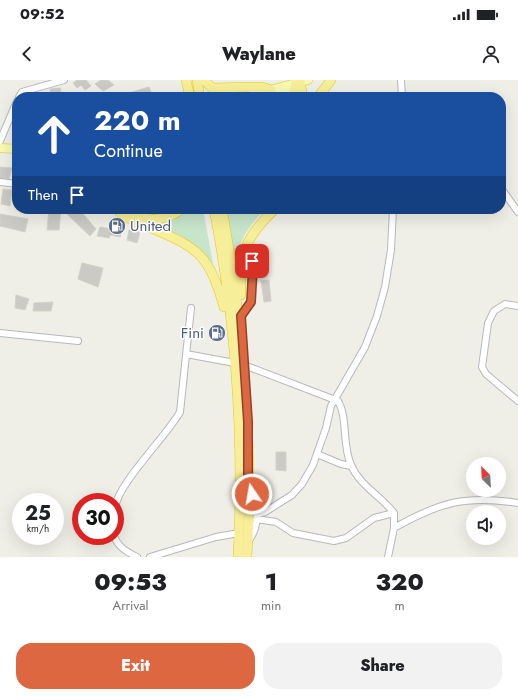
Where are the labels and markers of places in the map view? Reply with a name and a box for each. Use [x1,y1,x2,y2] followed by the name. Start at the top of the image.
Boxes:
[130,215,171,237] place label: United
[107,216,127,236] fuel station icon: United
[235,244,269,278] pin
[181,322,204,344] place label: Fini
[207,323,227,343] fuel station icon: Fini

